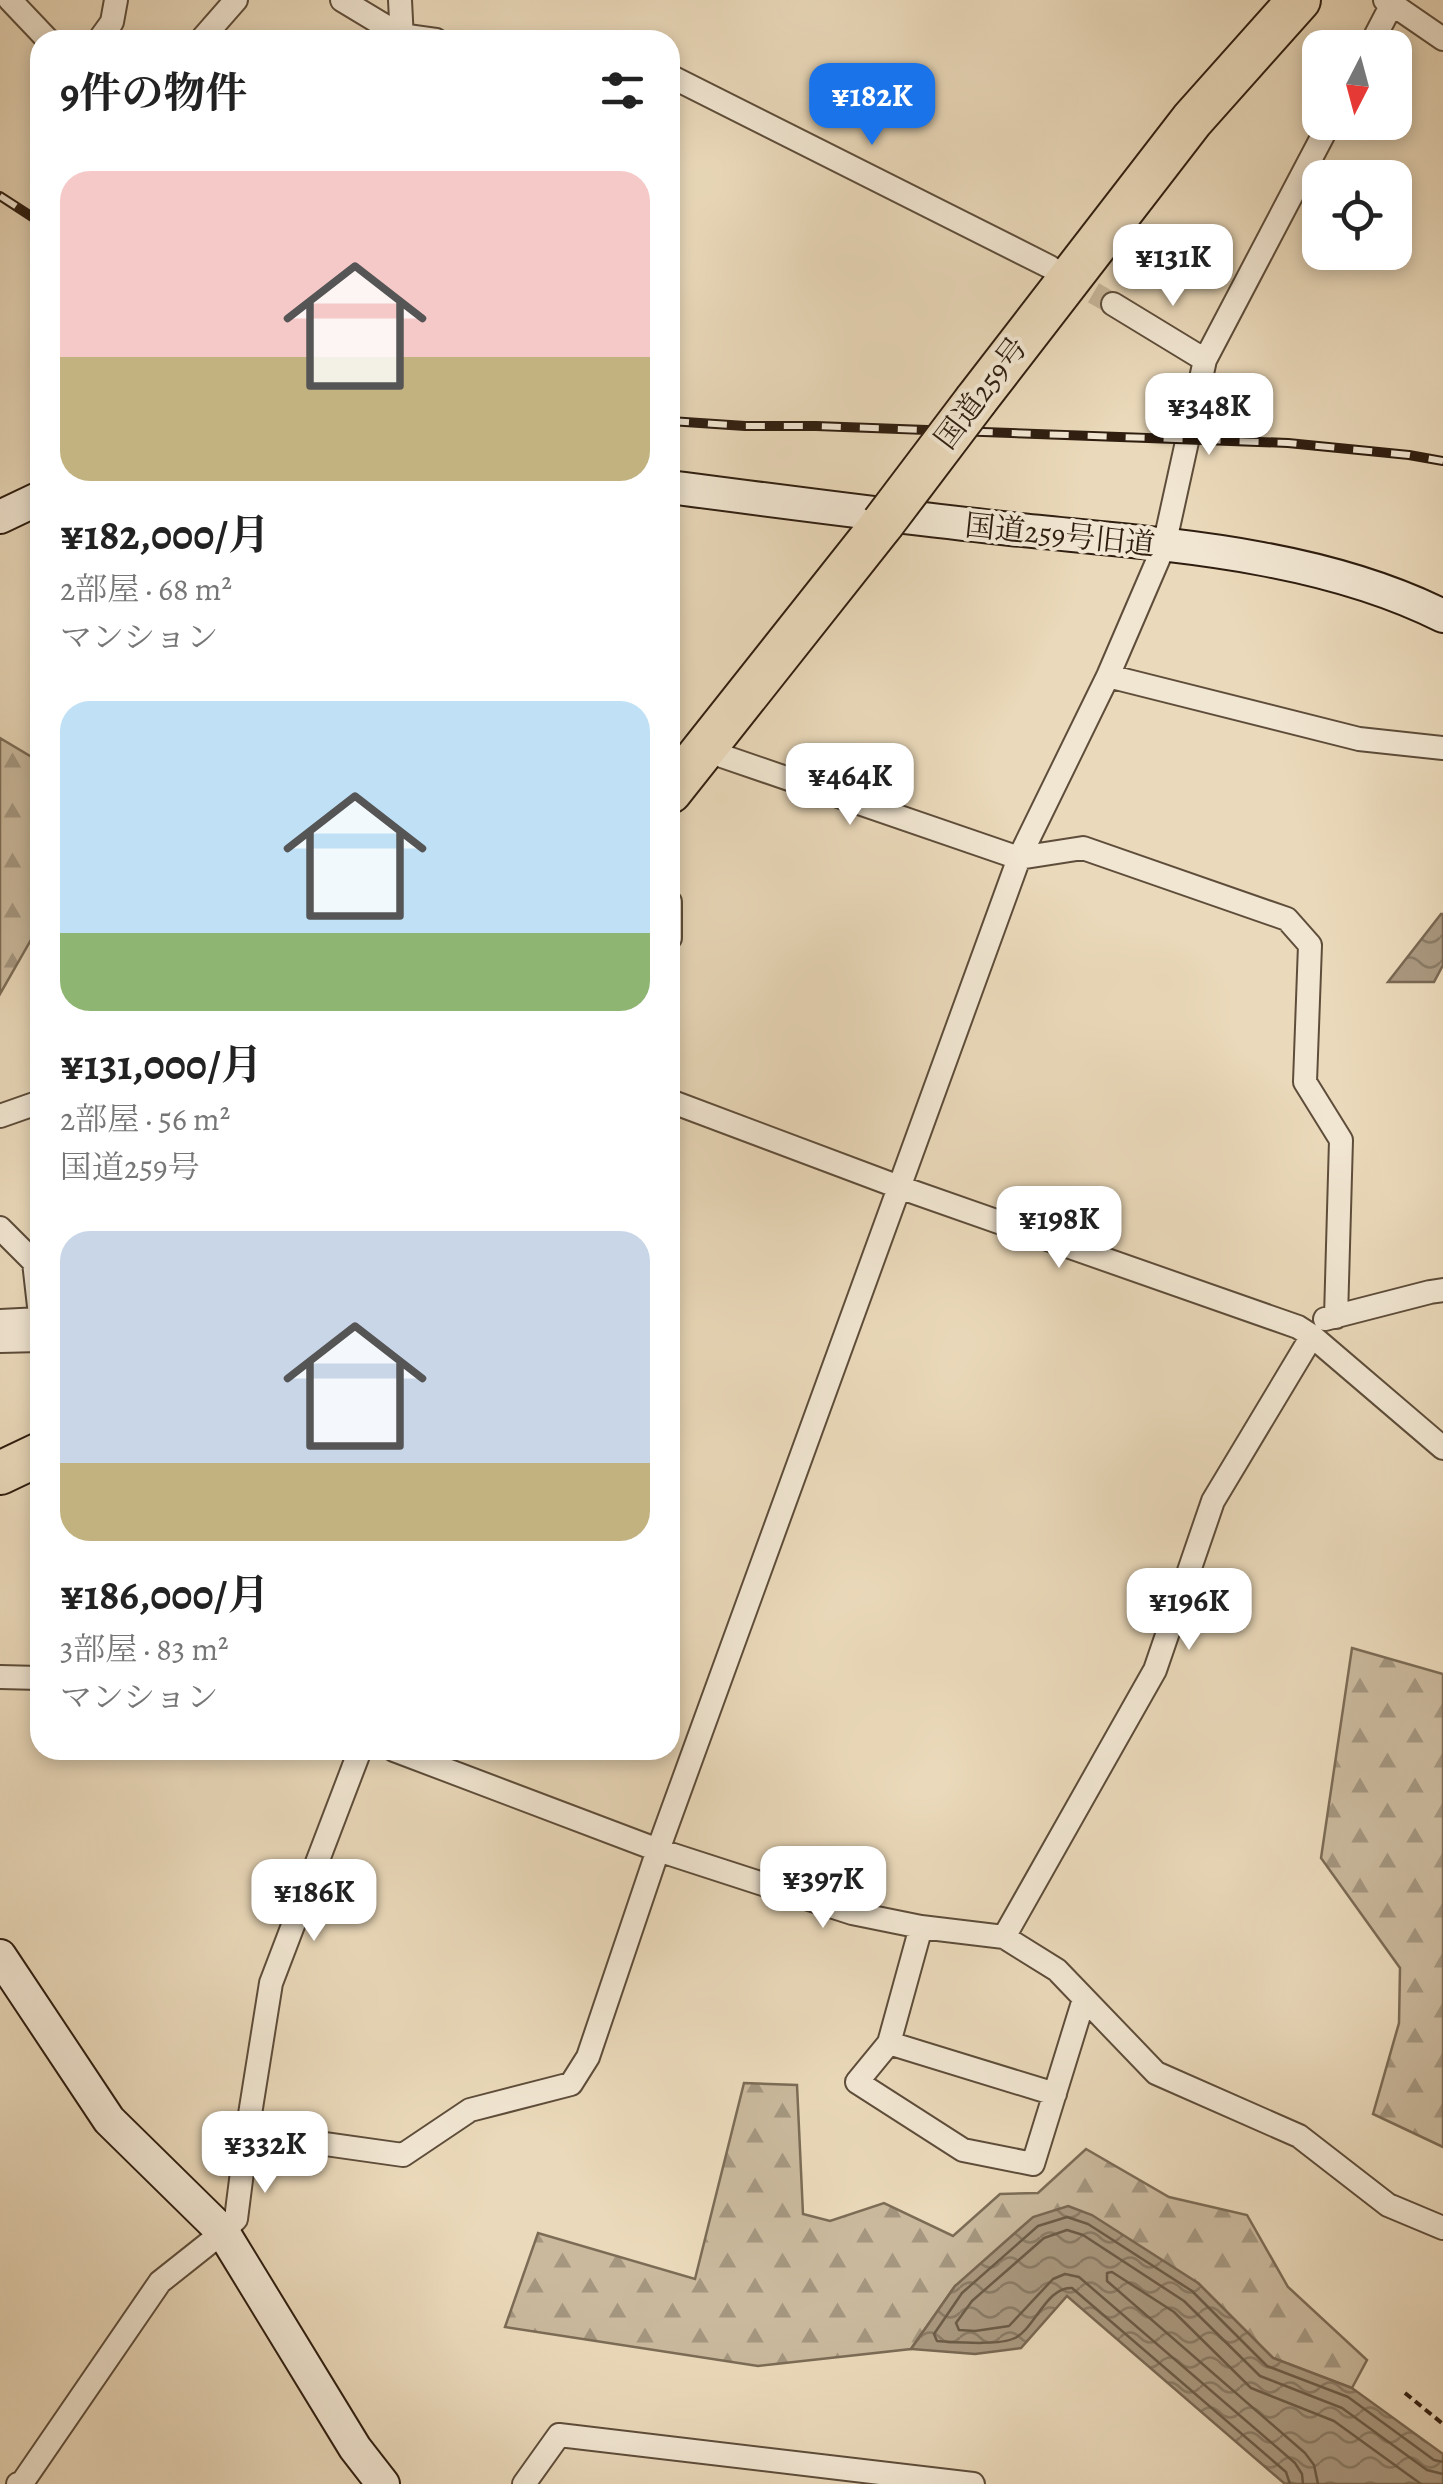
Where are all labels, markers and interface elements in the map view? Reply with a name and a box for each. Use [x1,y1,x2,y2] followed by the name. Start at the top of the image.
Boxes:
[1302,30,1412,140] north arrow
[1302,30,1412,270] map controls
[595,63,650,118] icon: filters
[802,63,942,148] pin: ¥182K
[60,64,247,121] text: 9件の物件
[831,73,913,117] text: ¥182K
[1302,160,1412,270] button: locate
[1103,224,1243,309] pin: ¥131K
[1135,234,1211,278] text: ¥131K
[265,236,445,416] icon: home
[926,329,1036,457] street label: 国道259号
[1139,373,1279,458] pin: ¥348K
[1167,383,1251,427] text: ¥348K
[963,505,1157,565] street label: 国道259号旧道
[60,506,270,563] text: ¥182,000/月
[60,567,232,611] text: 2部屋 · 68 m²
[60,615,219,659] text: マンション
[780,743,920,828] pin: ¥464K
[808,753,892,797] text: ¥464K
[265,766,445,946] icon: home
[60,1036,263,1093] text: ¥131,000/月
[60,1097,230,1141] text: 2部屋 · 56 m²
[60,1145,200,1189] text: 国道259号
[989,1186,1129,1271] pin: ¥198K
[1018,1196,1100,1240] text: ¥198K
[265,1296,445,1476] icon: home
[60,1566,269,1623] text: ¥186,000/月
[1119,1568,1259,1653] pin: ¥196K
[1149,1578,1229,1622] text: ¥196K
[60,1627,229,1671] text: 3部屋 · 83 m²
[60,1675,219,1719] text: マンション
[753,1846,893,1931] pin: ¥397K
[782,1856,864,1900] text: ¥397K
[244,1859,384,1944] pin: ¥186K
[273,1869,355,1913] text: ¥186K
[195,2111,335,2196] pin: ¥332K
[224,2121,306,2165] text: ¥332K

